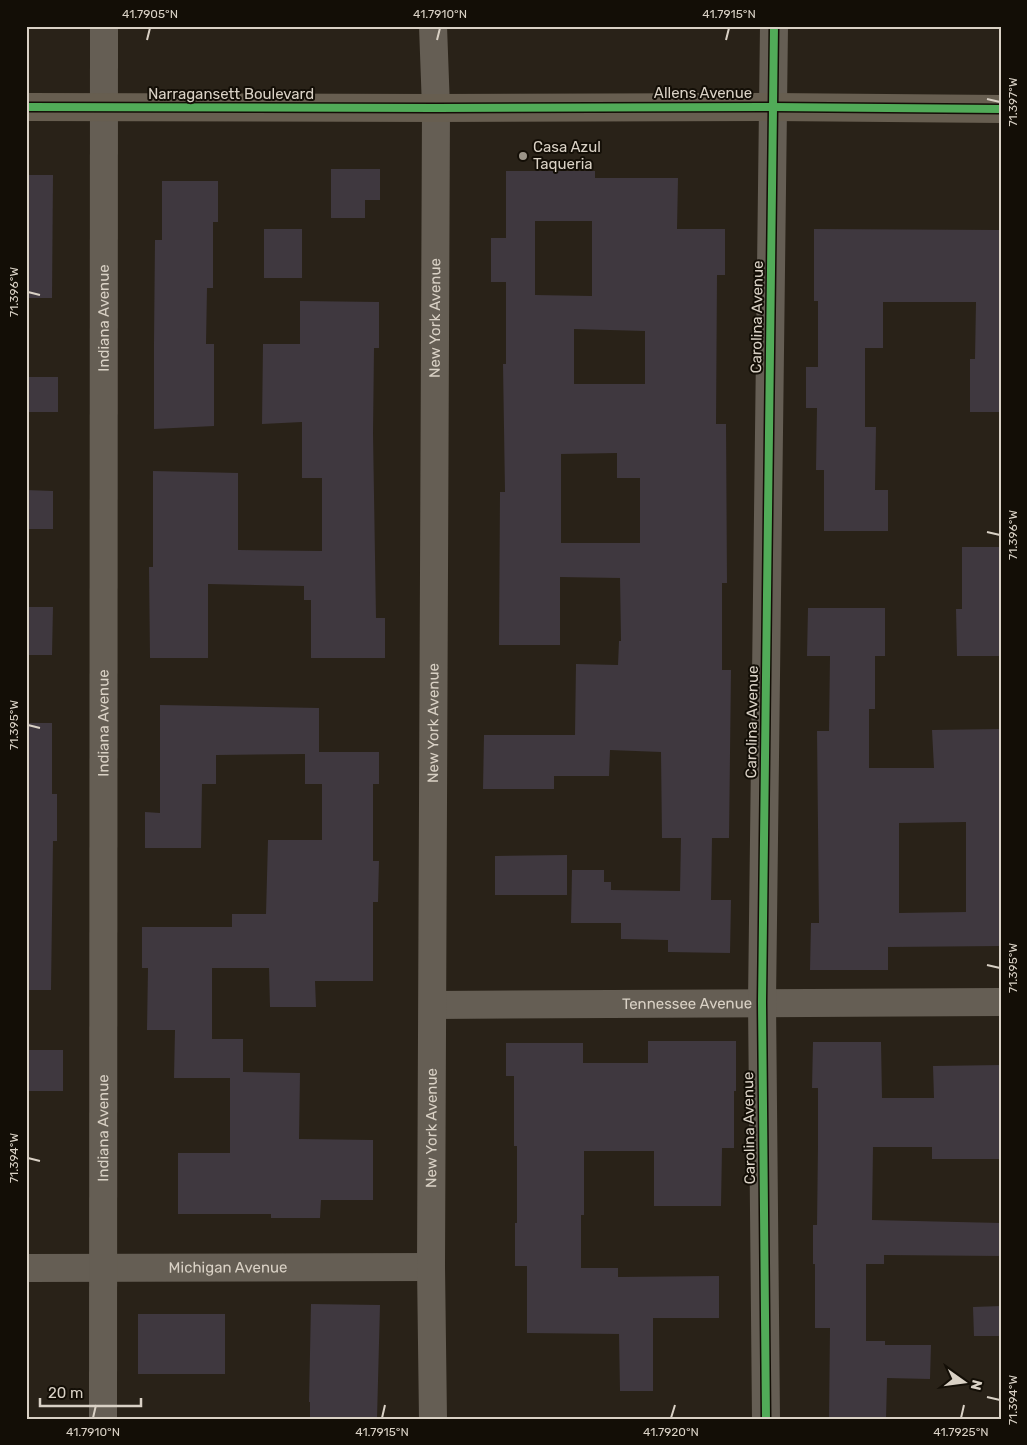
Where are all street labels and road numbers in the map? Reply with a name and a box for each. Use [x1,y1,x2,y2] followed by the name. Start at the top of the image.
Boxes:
[654,84,752,102] street label: Allens Avenue
[148,85,314,103] street label: Narragansett Boulevard
[426,258,444,378] street label: New York Avenue
[747,260,767,374] street label: Carolina Avenue
[95,264,113,372] street label: Indiana Avenue
[424,663,443,783] street label: New York Avenue
[742,665,762,779] street label: Carolina Avenue
[94,669,113,777] street label: Indiana Avenue
[622,994,752,1013] street label: Tennessee Avenue
[422,1068,441,1188] street label: New York Avenue
[739,1071,759,1185] street label: Carolina Avenue
[94,1074,112,1182] street label: Indiana Avenue
[169,1258,287,1277] street label: Michigan Avenue

